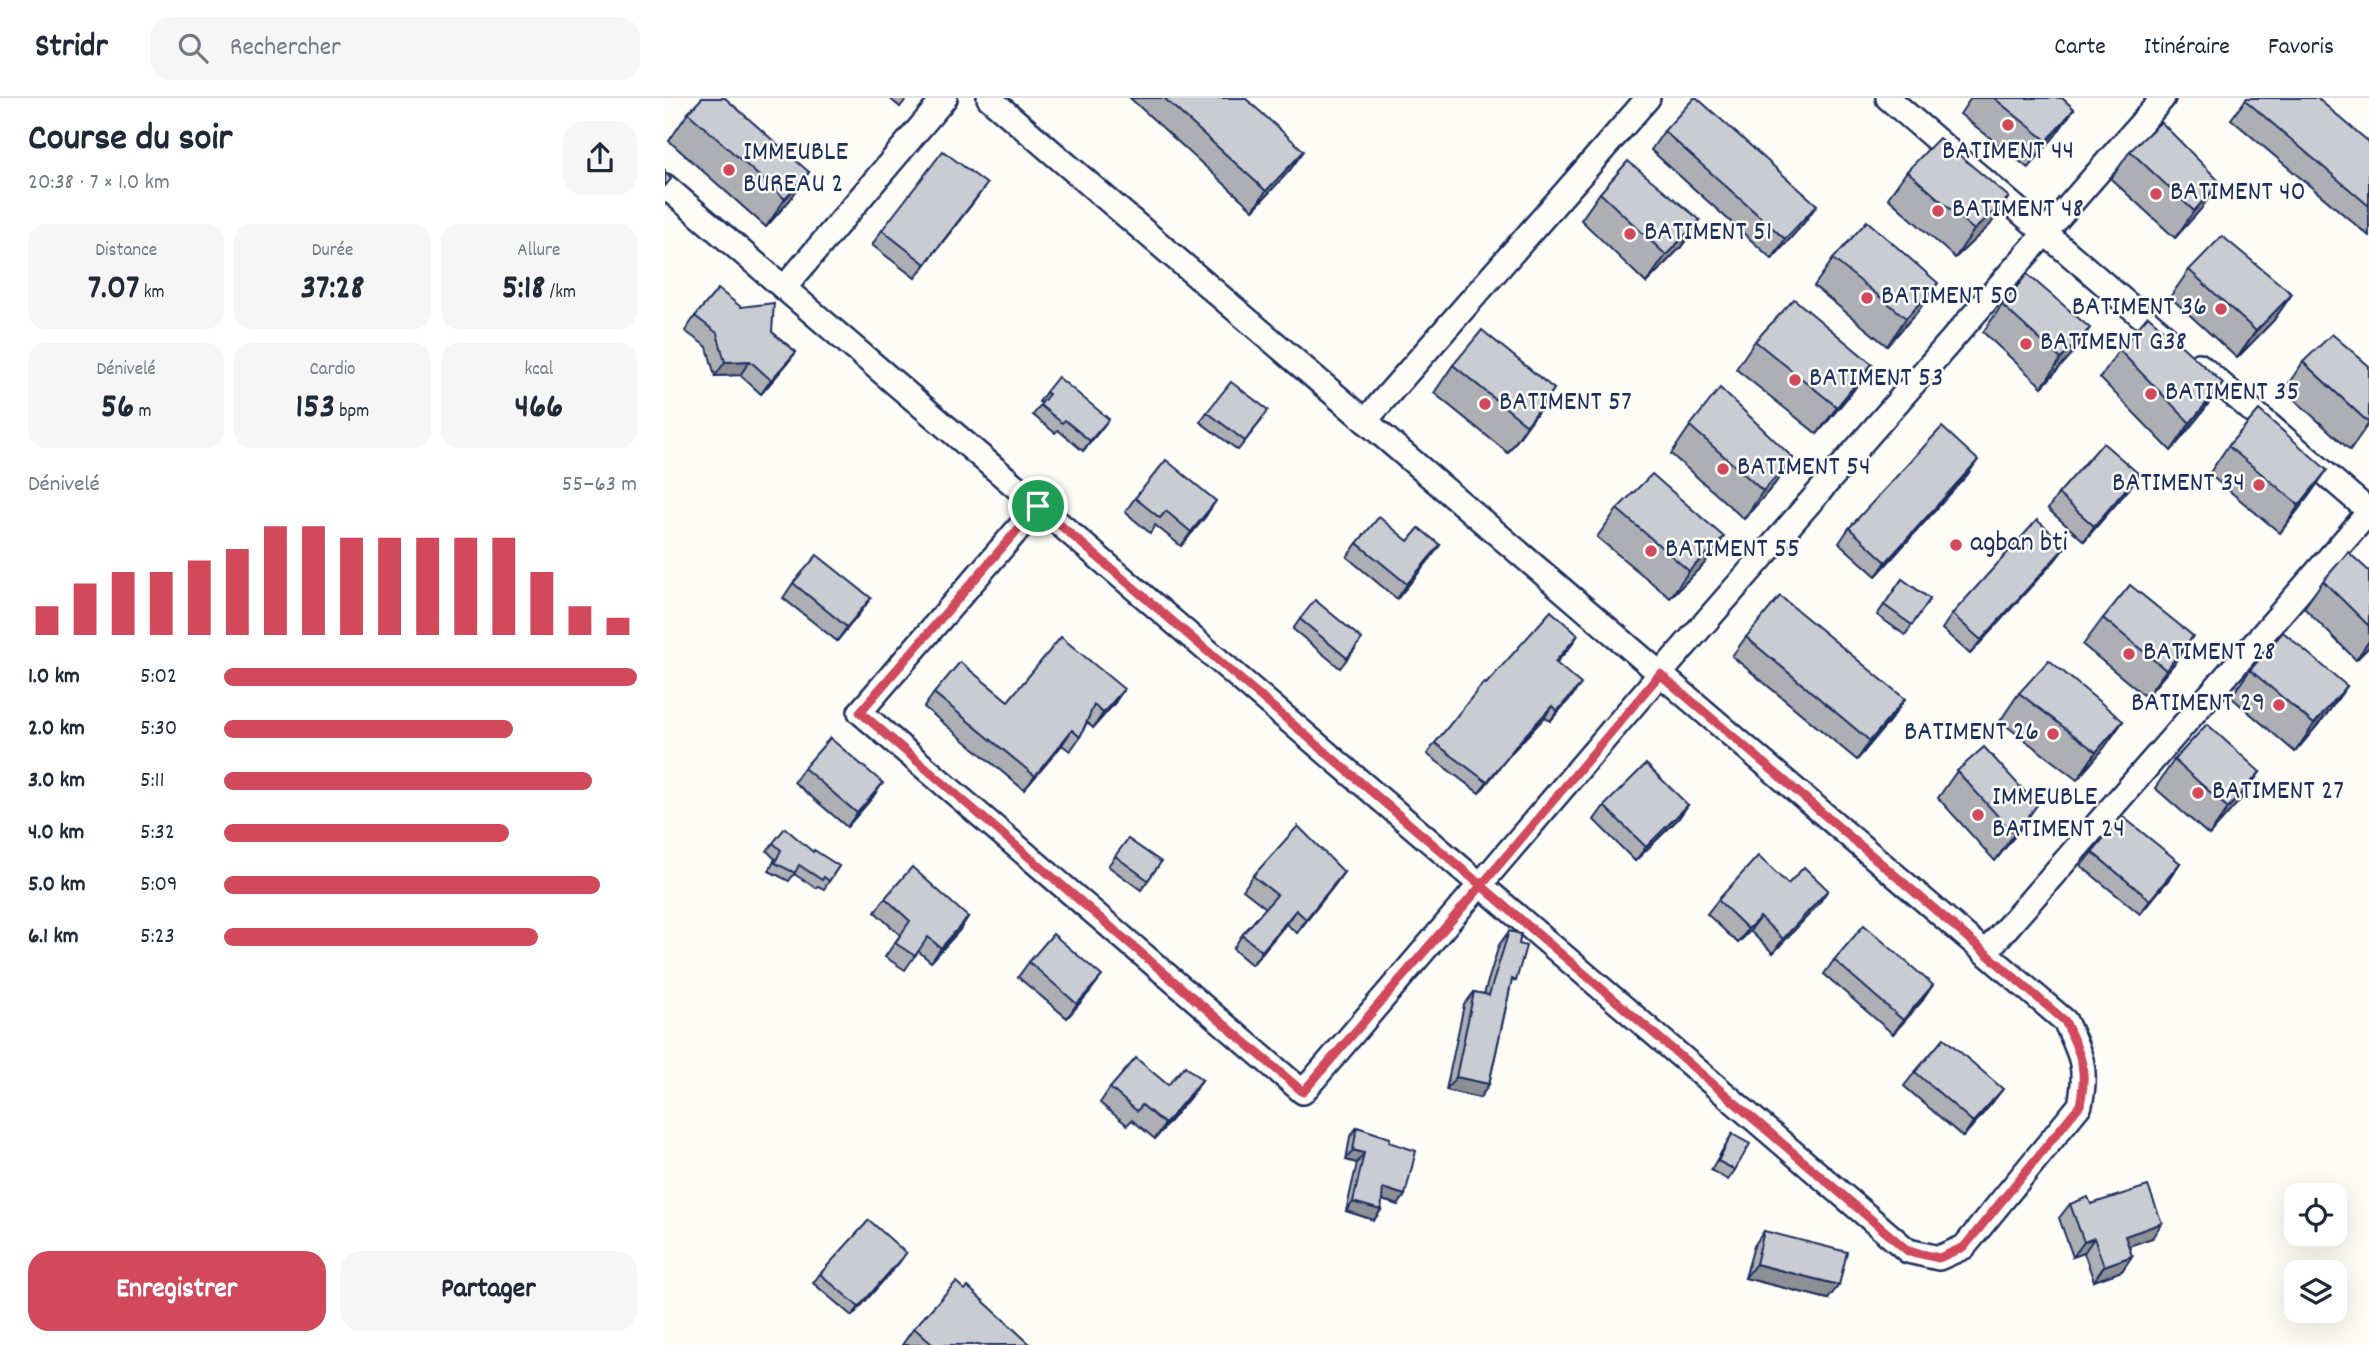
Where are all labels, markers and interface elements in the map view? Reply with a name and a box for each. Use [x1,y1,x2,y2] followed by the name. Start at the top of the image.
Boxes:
[150,17,640,80] search box
[35,25,108,72] text: Stridr
[174,29,212,67] icon: search
[230,30,341,67] text: Rechercher
[2054,31,2106,65] text: Carte
[2144,31,2230,65] text: Itinéraire
[2268,31,2334,65] text: Favoris
[28,113,232,168] text: Course du soir
[2000,117,2016,133] marker: BATIMENT 44
[563,121,637,195] button: share
[1942,133,2074,173] place label: BATIMENT 44
[743,134,848,206] place label: IMMEUBLE BUREAU 2
[721,162,737,178] marker: IMMEUBLE BUREAU 2
[28,167,170,200] text: 20:38 · 7 × 1.0 km
[2170,174,2306,214] place label: BATIMENT 40
[2148,186,2164,202] marker: BATIMENT 40
[1952,191,2084,231] place label: BATIMENT 48
[1930,203,1946,219] marker: BATIMENT 48
[1644,214,1772,254] place label: BATIMENT 51
[1622,226,1638,242] marker: BATIMENT 51
[95,238,157,265] text: Distance
[312,238,353,265] text: Durée
[517,238,560,265] text: Allure
[88,265,139,315] text: 7.07
[300,265,365,315] text: 37:28
[502,265,545,315] text: 5:18
[1881,278,2018,318] place label: BATIMENT 50
[139,280,165,307] text: km
[545,280,576,307] text: /km
[2072,289,2207,329] place label: BATIMENT 36
[1859,290,1875,306] marker: BATIMENT 50
[2213,301,2229,317] marker: BATIMENT 36
[2040,324,2187,364] place label: BATIMENT G38
[2018,336,2034,352] marker: BATIMENT G38
[97,357,156,384] text: Dénivelé
[309,357,356,384] text: Cardio
[524,357,553,384] text: kcal
[1809,360,1943,400] place label: BATIMENT 53
[1787,372,1803,388] marker: BATIMENT 53
[2165,374,2299,414] place label: BATIMENT 35
[101,384,134,434] text: 56
[296,384,335,434] text: 153
[514,384,563,434] text: 466
[1499,384,1632,424] place label: BATIMENT 57
[2143,386,2159,402] marker: BATIMENT 35
[1477,396,1493,412] marker: BATIMENT 57
[134,399,152,426] text: m
[335,399,369,426] text: bpm
[1737,449,1871,489] place label: BATIMENT 54
[1715,461,1731,477] marker: BATIMENT 54
[2112,465,2245,505] place label: BATIMENT 34
[28,469,100,502] text: Dénivelé
[562,469,637,502] text: 55–63 m
[1008,476,1068,536] pin
[2251,477,2267,493] marker: BATIMENT 34
[1019,487,1057,525] icon: arrive
[1970,525,2068,565] place label: agban bti
[1665,531,1800,571] place label: BATIMENT 55
[1948,537,1964,553] marker: agban bti
[1643,543,1659,559] marker: BATIMENT 55
[2143,634,2275,674] place label: BATIMENT 28
[2121,646,2137,662] marker: BATIMENT 28
[28,661,80,694] text: 1.0 km
[140,661,177,694] text: 5:02
[2131,685,2265,725] place label: BATIMENT 29
[2271,697,2287,713] marker: BATIMENT 29
[28,713,85,746] text: 2.0 km
[140,713,177,746] text: 5:30
[1904,714,2039,754] place label: BATIMENT 26
[2045,726,2061,742] marker: BATIMENT 26
[28,765,85,798] text: 3.0 km
[140,765,165,798] text: 5:11
[2212,773,2344,813] place label: BATIMENT 27
[1992,779,2125,851] place label: IMMEUBLE BATIMENT 24
[2190,785,2206,801] marker: BATIMENT 27
[1970,807,1986,823] marker: IMMEUBLE BATIMENT 24
[28,817,84,850] text: 4.0 km
[140,817,175,850] text: 5:32
[28,869,86,902] text: 5.0 km
[140,869,178,902] text: 5:09
[28,921,79,954] text: 6.1 km
[140,921,175,954] text: 5:23
[2284,1183,2347,1323] map controls
[2284,1183,2347,1246] button: locate
[28,1251,326,1331] button: Enregistrer
[340,1251,637,1331] button: Partager
[2284,1260,2347,1323] button: layers

